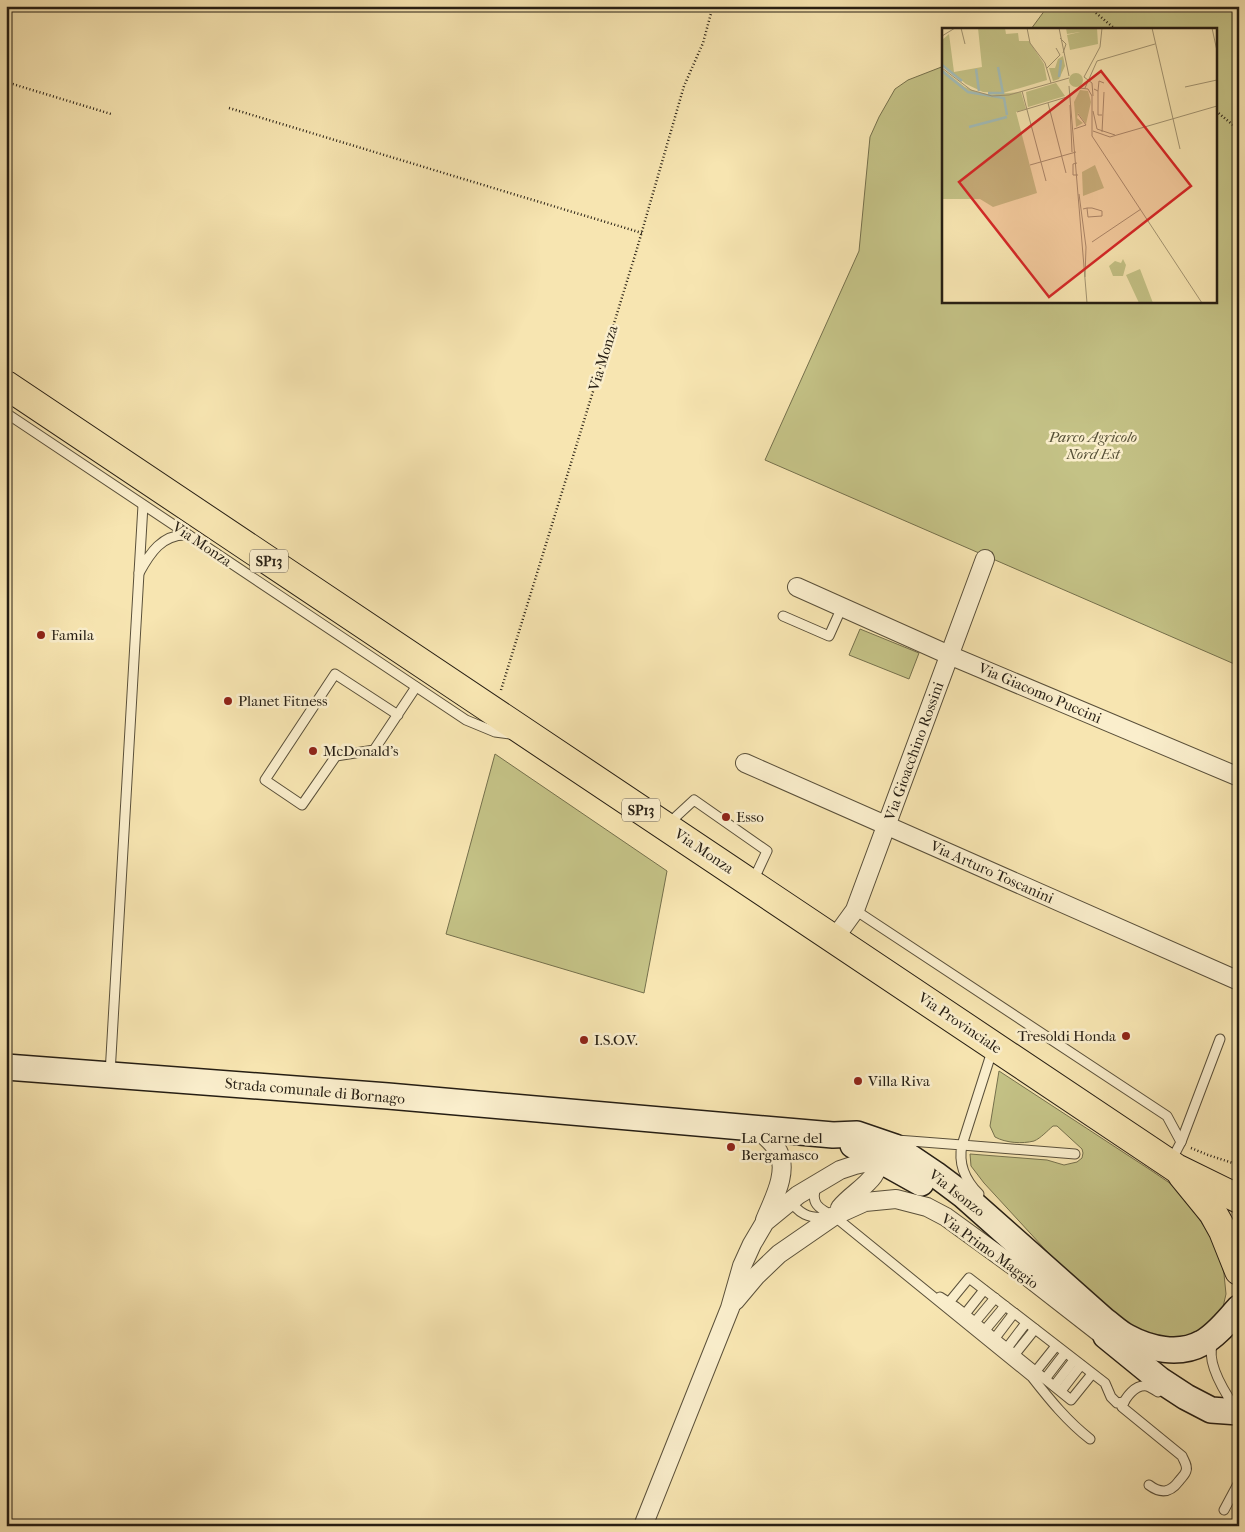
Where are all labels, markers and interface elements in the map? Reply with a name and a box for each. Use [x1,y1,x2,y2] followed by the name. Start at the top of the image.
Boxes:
[942,28,1218,302] inset map
[584,322,622,394] street label: Via Monza
[1048,428,1137,463] park label: Parco Agricolo Nord Est
[168,517,236,571] street label: Via Monza
[250,550,288,572] road number: SP13
[51,626,95,644] place label: Famila
[35,629,47,641] marker: Famila
[975,659,1105,727] street label: Via Giacomo Puccini
[880,679,948,824] street label: Via Gioacchino Rossini
[238,692,328,710] place label: Planet Fitness
[222,695,234,707] marker: Planet Fitness
[323,742,399,760] place label: McDonald's
[307,745,319,757] marker: McDonald's
[622,798,660,822] road number: SP13
[736,808,764,826] place label: Esso
[720,811,732,823] marker: Esso
[670,824,738,878] street label: Via Monza
[927,836,1057,908] street label: Via Arturo Toscanini
[914,988,1006,1058] street label: Via Provinciale
[1017,1027,1117,1045] place label: Tresoldi Honda
[1120,1030,1132,1042] marker: Tresoldi Honda
[594,1031,638,1049] place label: I.S.O.V.
[578,1034,590,1046] marker: I.S.O.V.
[867,1072,931,1090] place label: Villa Riva
[224,1074,406,1108] street label: Strada comunale di Bornago
[852,1075,864,1087] marker: Villa Riva
[741,1129,823,1164] place label: La Carne del Bergamasco
[725,1141,737,1153] marker: La Carne del Bergamasco
[925,1165,989,1221] street label: Via Isonzo
[937,1209,1043,1293] street label: Via Primo Maggio

